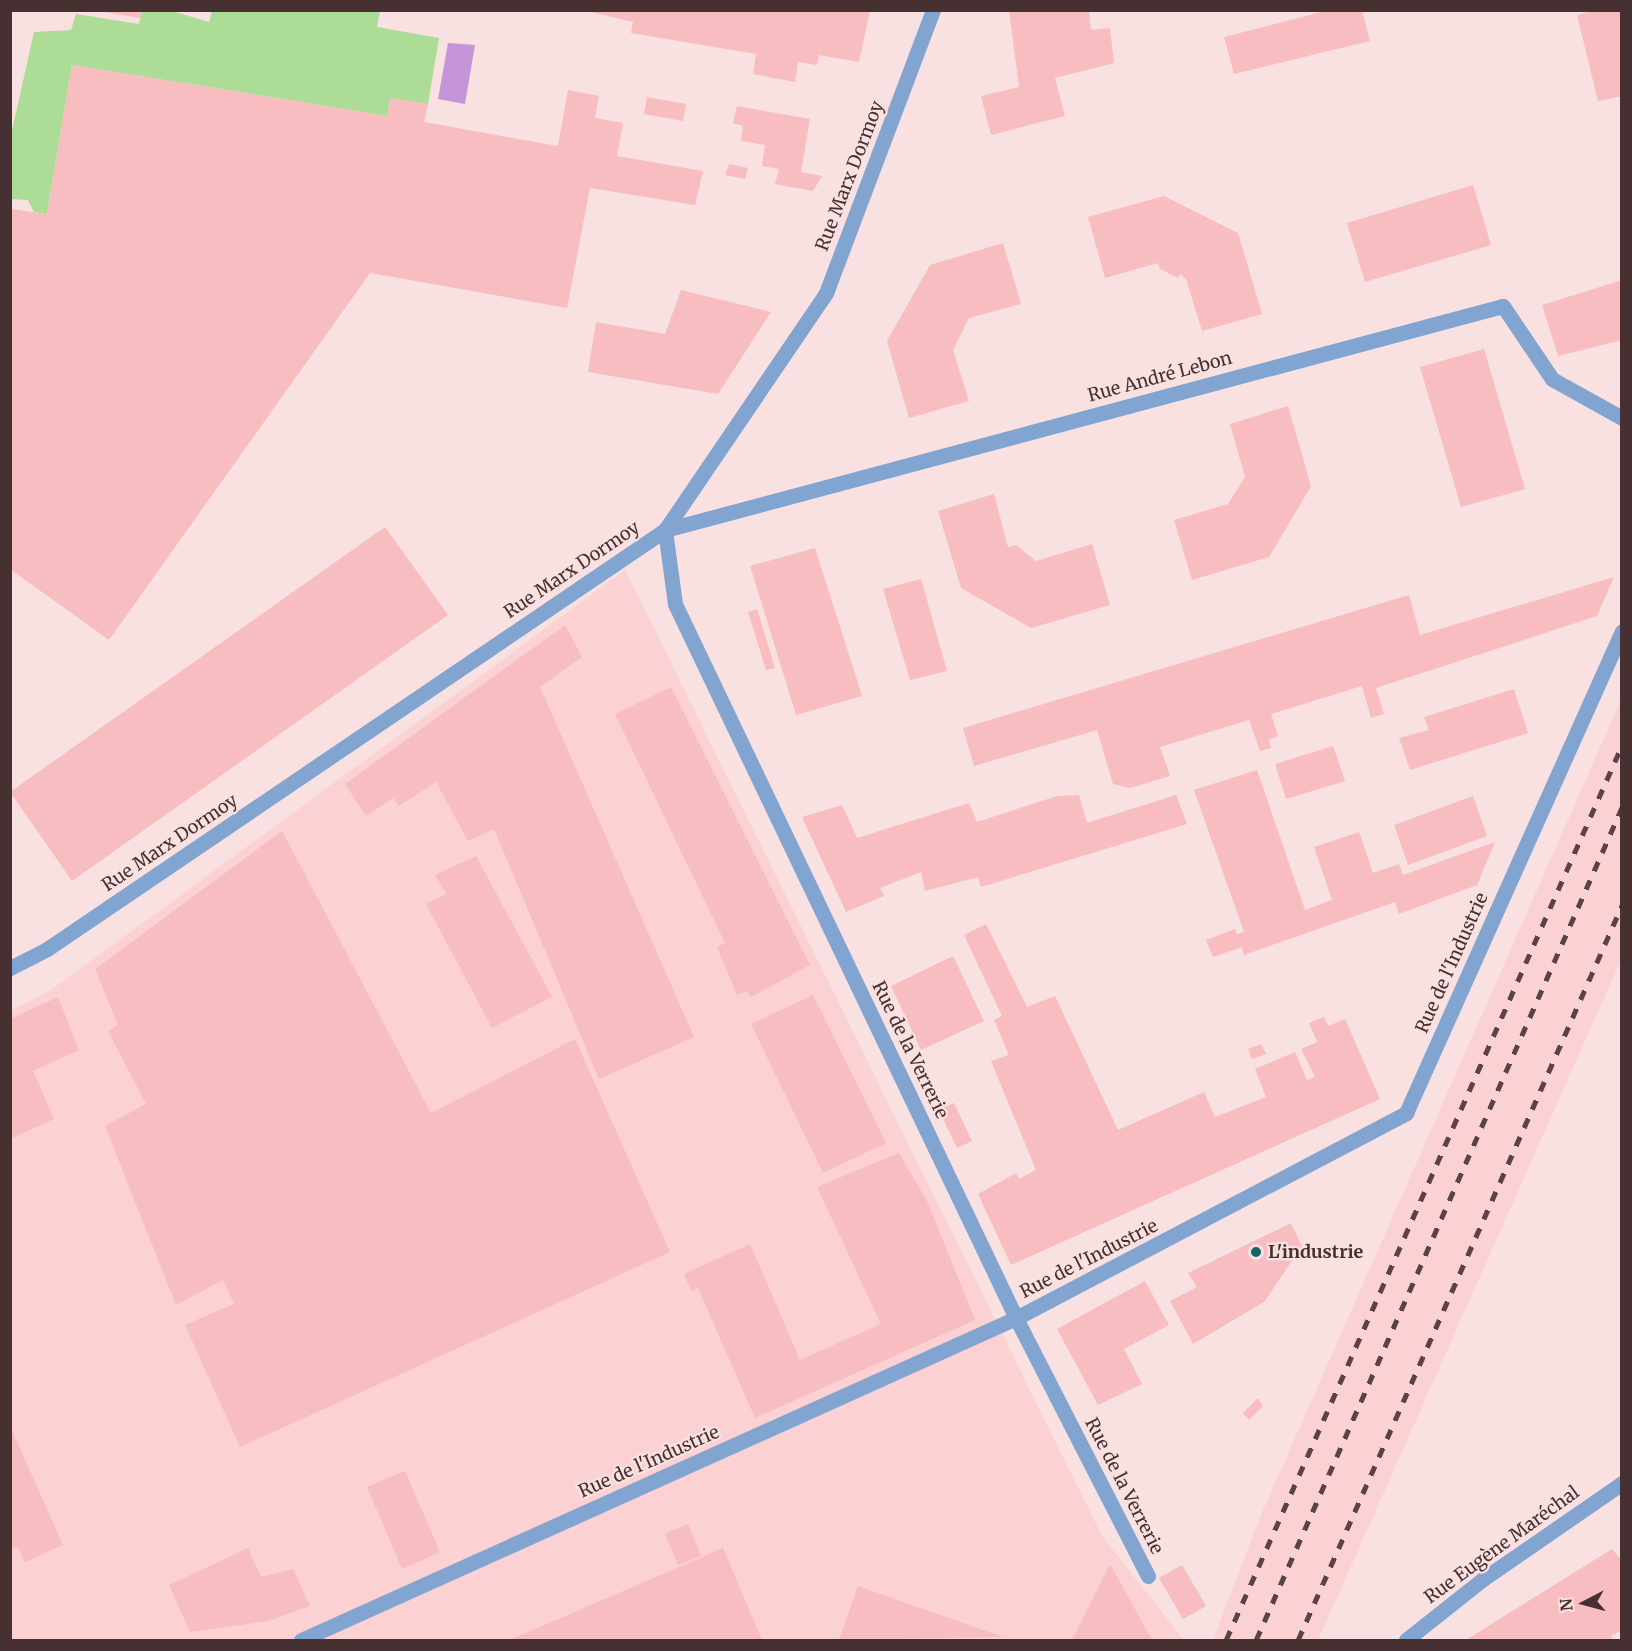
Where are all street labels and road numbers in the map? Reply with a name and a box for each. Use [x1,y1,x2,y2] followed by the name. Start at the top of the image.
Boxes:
[811,98,889,254] street label: Rue Marx Dormoy
[1086,347,1234,407] street label: Rue André Lebon
[500,517,644,623] street label: Rue Marx Dormoy
[98,790,242,896] street label: Rue Marx Dormoy
[1411,889,1493,1037] street label: Rue de l'Industrie
[867,978,953,1122] street label: Rue de la Verrerie
[1017,1215,1161,1303] street label: Rue de l'Industrie
[1080,1414,1168,1558] street label: Rue de la Verrerie
[575,1421,723,1503] street label: Rue de l'Industrie
[1420,1482,1584,1608] street label: Rue Eugène Maréchal

